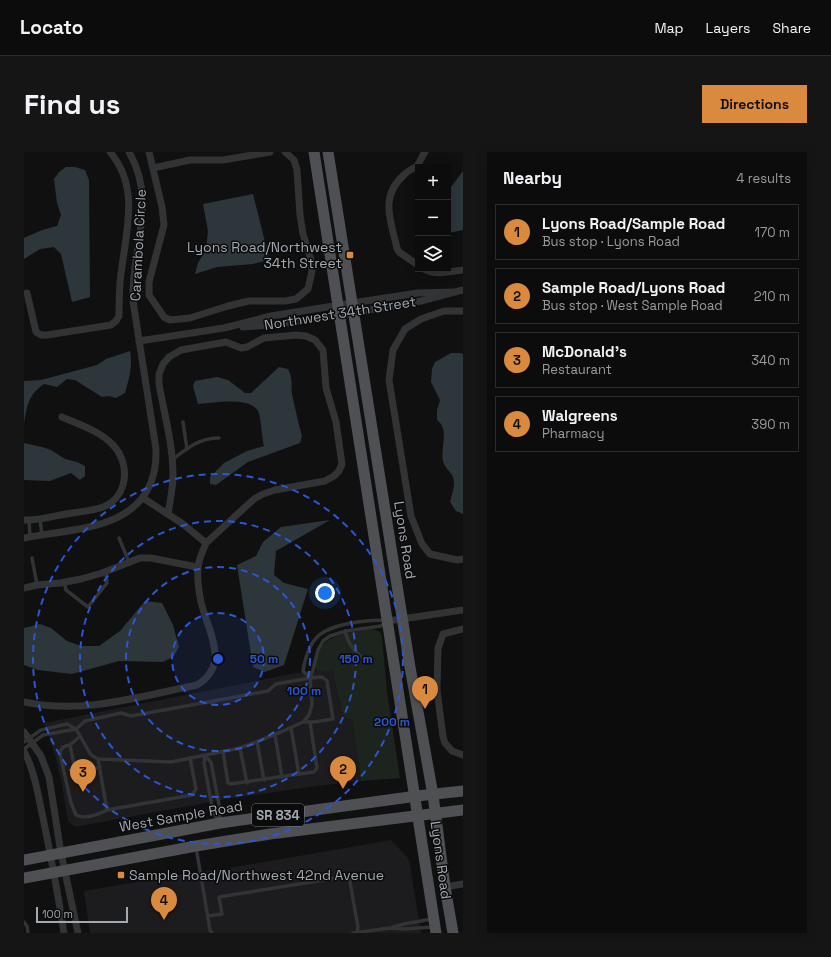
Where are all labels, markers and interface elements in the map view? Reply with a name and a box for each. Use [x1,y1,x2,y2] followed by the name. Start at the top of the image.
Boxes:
[20,15,83,40] text: Locato
[654,19,684,37] text: Map
[706,19,750,37] text: Layers
[772,19,811,37] text: Share
[702,85,807,123] button: Directions
[24,86,121,122] text: Find us
[415,164,451,272] map controls
[415,164,451,200] button: +
[503,167,562,189] text: Nearby
[736,170,791,187] text: 4 results
[126,188,150,302] street label: Carambola Circle
[415,200,451,236] button: −
[542,214,725,233] text: Lyons Road/Sample Road
[514,224,520,241] text: 1
[754,224,790,241] text: 170 m
[542,233,680,250] text: Bus stop · Lyons Road
[415,236,451,272] button: layers
[187,238,342,272] place label: Lyons Road/Northwest 34th Street
[345,250,355,260] marker: Lyons Road/Northwest 34th Street
[542,278,725,297] text: Sample Road/Lyons Road
[513,288,521,305] text: 2
[754,288,790,305] text: 210 m
[263,292,417,334] street label: Northwest 34th Street
[542,297,723,314] text: Bus stop · West Sample Road
[542,342,627,361] text: McDonald's
[513,352,521,369] text: 3
[751,352,790,369] text: 340 m
[542,361,612,378] text: Restaurant
[542,406,618,425] text: Walgreens
[513,416,521,433] text: 4
[751,416,790,433] text: 390 m
[542,425,604,442] text: Pharmacy
[390,500,420,580] street label: Lyons Road
[315,583,335,603] your location
[250,651,278,667] text: 50 m
[339,651,373,667] text: 150 m
[211,652,225,666] centre of rings
[412,676,438,709] pin: 1
[287,683,321,699] text: 100 m
[374,714,410,730] text: 200 m
[330,756,356,789] pin: 2
[70,759,96,792] pin: 3
[118,796,244,836] street label: West Sample Road
[252,804,304,826] road number: SR 834
[427,820,455,900] street label: Lyons Road
[129,866,384,884] place label: Sample Road/Northwest 42nd Avenue
[116,870,126,880] marker: Sample Road/Northwest 42nd Avenue
[151,887,177,920] pin: 4
[36,905,128,924] scale bar
[42,907,73,921] text: 100 m

